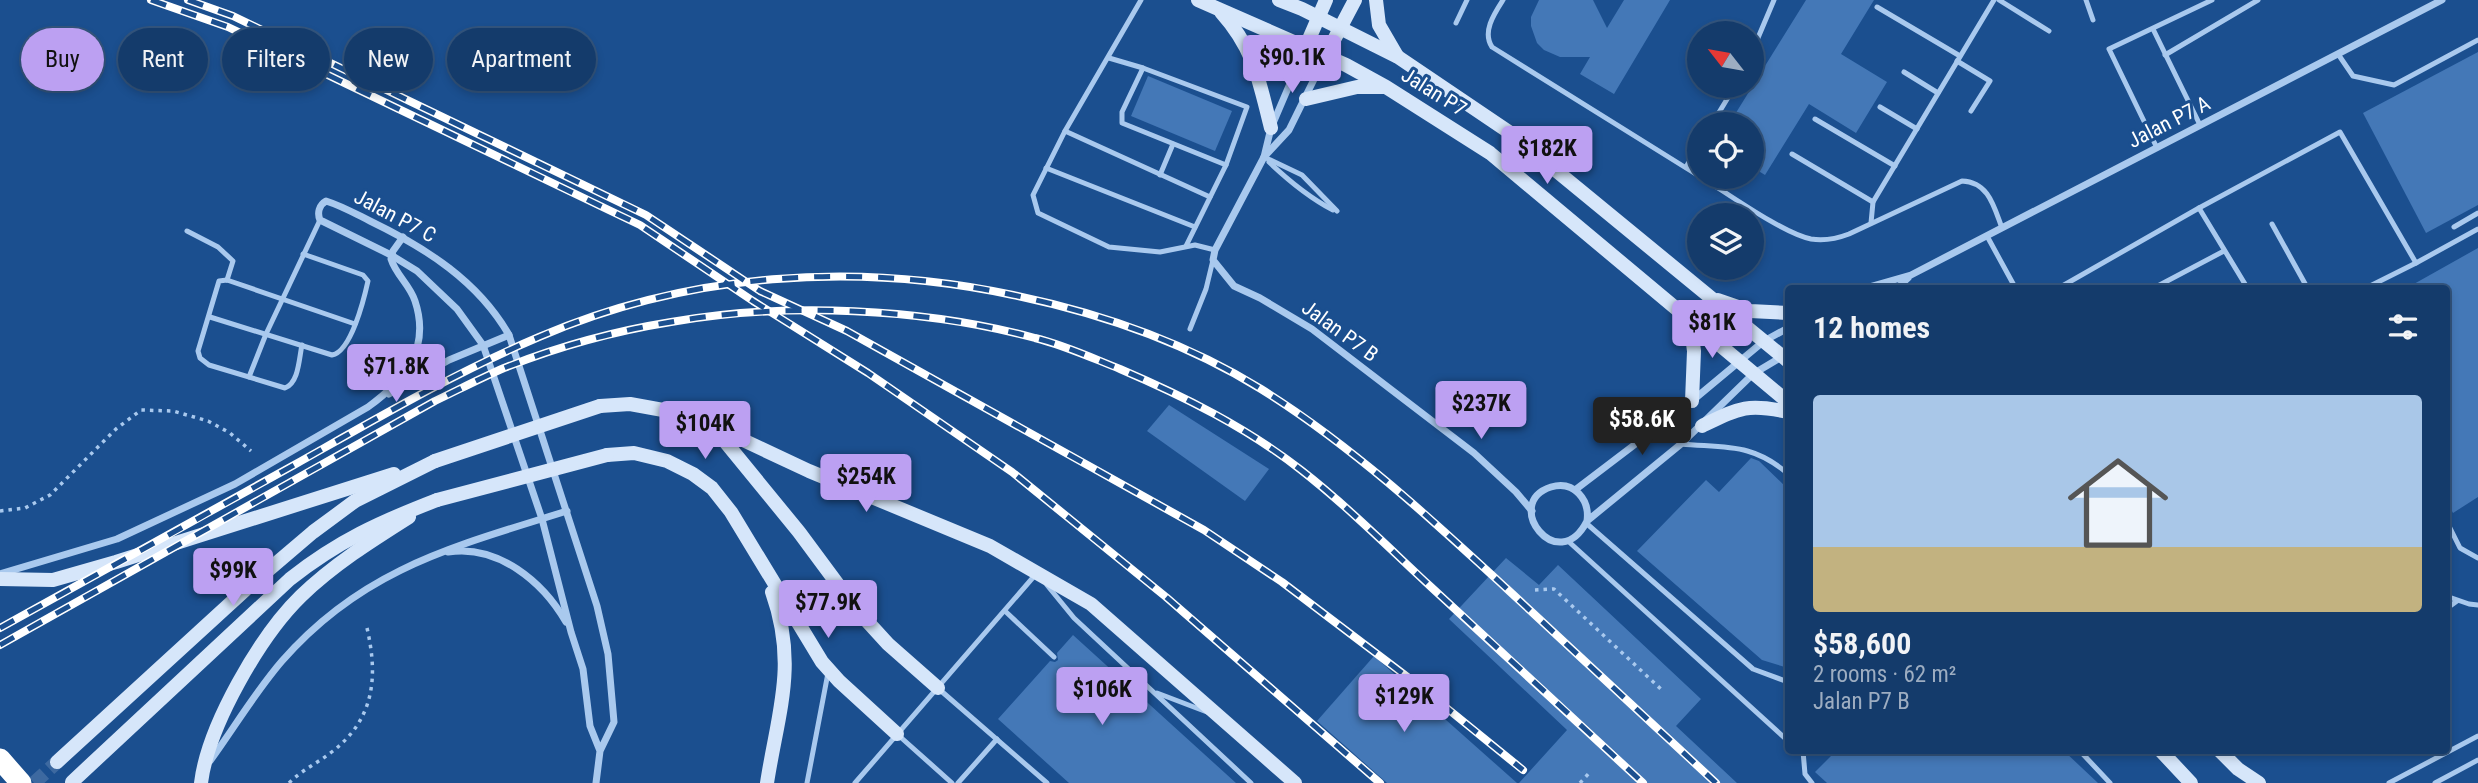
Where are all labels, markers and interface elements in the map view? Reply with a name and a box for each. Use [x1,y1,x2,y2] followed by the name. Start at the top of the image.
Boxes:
[1687,21,1764,98] north arrow
[1687,21,1764,280] map controls
[21,28,104,91] chip: Buy
[118,28,208,91] chip: Rent
[222,28,330,91] chip: Filters
[344,28,433,91] chip: New
[447,28,596,91] chip: Apartment
[1235,36,1349,95] pin: $90.1K
[1259,44,1325,71] text: $90.1K
[1397,63,1471,121] street label: Jalan P7
[2124,91,2214,153] street label: Jalan P7 A
[1687,112,1764,189] button: locate
[1498,127,1596,186] pin: $182K
[1517,135,1577,162] text: $182K
[350,185,440,247] street label: Jalan P7 C
[1687,203,1764,280] button: layers
[1297,295,1383,367] street label: Jalan P7 B
[1671,300,1753,360] pin: $81K
[2384,308,2422,346] icon: filters
[1688,309,1736,336] text: $81K
[1813,310,1930,345] text: 12 homes
[339,344,453,404] pin: $71.8K
[363,353,429,380] text: $71.8K
[1432,382,1530,441] pin: $237K
[1451,390,1511,417] text: $237K
[1585,398,1699,457] pin: $58.6K
[656,402,754,461] pin: $104K
[1609,406,1675,433] text: $58.6K
[675,410,735,437] text: $104K
[2055,440,2181,566] icon: home
[817,454,915,514] pin: $254K
[836,463,896,490] text: $254K
[192,548,274,608] pin: $99K
[209,557,257,584] text: $99K
[771,580,885,640] pin: $77.9K
[795,589,861,616] text: $77.9K
[1813,626,1911,661] text: $58,600
[1813,661,1956,688] text: 2 rooms · 62 m²
[1053,668,1151,727] pin: $106K
[1355,674,1453,734] pin: $129K
[1072,676,1132,703] text: $106K
[1374,683,1434,710] text: $129K
[1813,688,1910,715] text: Jalan P7 B

